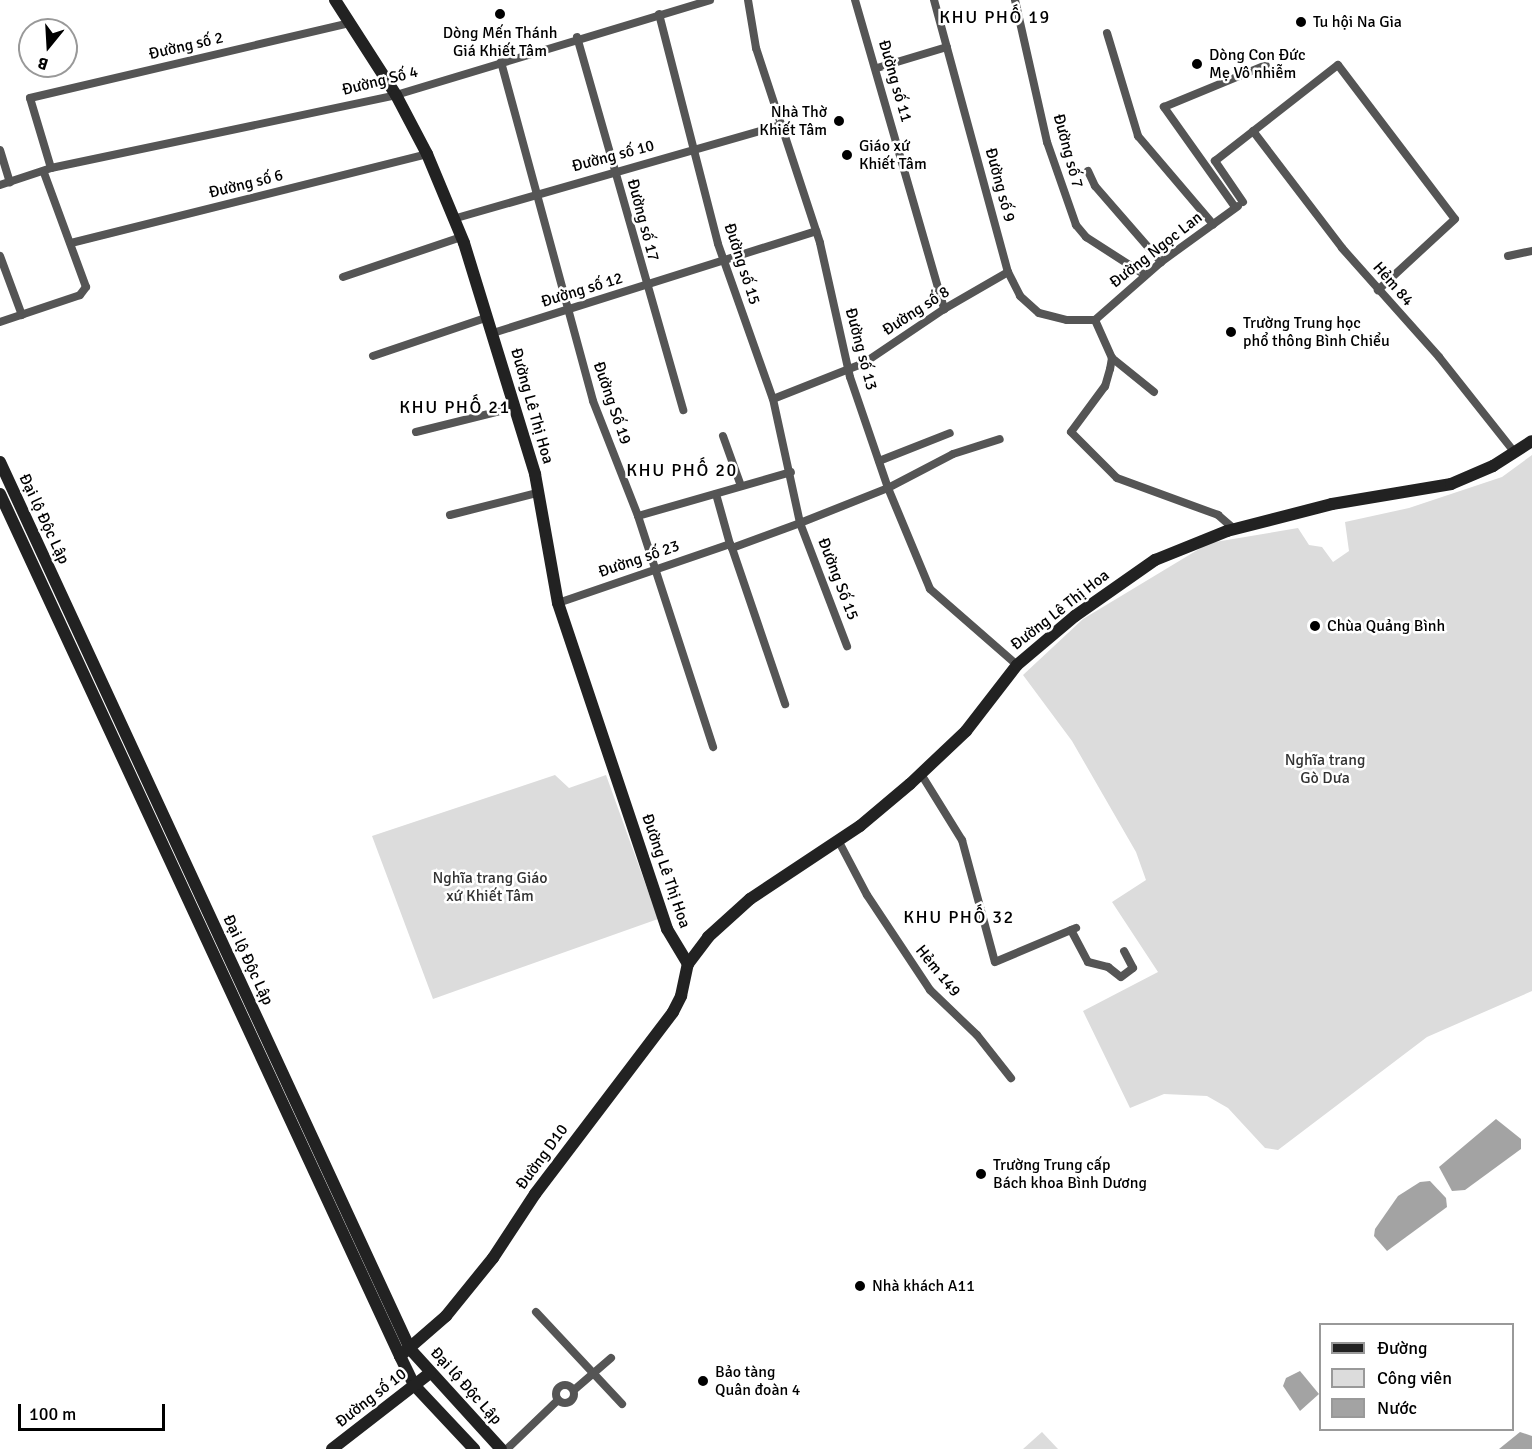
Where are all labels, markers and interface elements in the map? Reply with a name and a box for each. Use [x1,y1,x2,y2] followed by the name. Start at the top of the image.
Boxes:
[939,6,1051,28] district label: KHU PHỐ 19
[493,7,507,21] marker: Dòng Mến Thánh Giá Khiết Tâm
[1313,12,1402,32] place label: Tu hội Na Gia
[1294,15,1308,29] marker: Tu hội Na Gia
[18,18,78,78] north arrow
[443,23,557,61] place label: Dòng Mến Thánh Giá Khiết Tâm
[147,28,225,64] street label: Đường số 2
[874,38,916,124] street label: Đường số 11
[1209,45,1305,83] place label: Dòng Con Đức Mẹ Vô nhiễm
[35,52,51,74] text: B
[1190,57,1204,71] marker: Dòng Con Đức Mẹ Vô nhiễm
[340,62,420,100] street label: Đường Số 4
[759,102,827,140] place label: Nhà Thờ Khiết Tâm
[1049,112,1087,190] street label: Đường số 7
[832,114,846,128] marker: Nhà Thờ Khiết Tâm
[570,136,656,176] street label: Đường số 10
[859,136,927,174] place label: Giáo xứ Khiết Tâm
[981,146,1019,224] street label: Đường số 9
[840,148,854,162] marker: Giáo xứ Khiết Tâm
[207,165,285,203] street label: Đường số 6
[623,177,663,263] street label: Đường số 17
[1106,208,1206,292] street label: Đường Ngọc Lan
[720,221,764,307] street label: Đường số 15
[1369,258,1417,310] street label: Hẻm 84
[539,268,625,312] street label: Đường số 12
[879,282,953,340] street label: Đường số 8
[841,306,881,392] street label: Đường số 13
[1243,313,1390,351] place label: Trường Trung học phổ thông Bình Chiểu
[1224,325,1238,339] marker: Trường Trung học phổ thông Bình Chiểu
[506,346,558,466] street label: Đường Lê Thị Hoa
[589,359,635,447] street label: Đường Số 19
[399,396,511,418] district label: KHU PHỐ 21
[626,459,738,481] district label: KHU PHỐ 20
[15,471,73,567] street label: Đại lộ Độc Lập
[814,535,862,623] street label: Đường Số 15
[596,536,682,582] street label: Đường số 23
[1007,566,1113,654] street label: Đường Lê Thị Hoa
[1327,616,1445,636] place label: Chùa Quảng Bình
[1308,619,1322,633] marker: Chùa Quảng Bình
[1285,750,1365,788] park label: Nghĩa trang Gò Dưa
[637,811,695,931] street label: Đường Lê Thị Hoa
[432,868,548,906] park label: Nghĩa trang Giáo xứ Khiết Tâm
[903,906,1015,928] district label: KHU PHỐ 32
[219,912,277,1008] street label: Đại lộ Độc Lập
[911,941,965,1001] street label: Hẻm 149
[512,1121,572,1193] street label: Đường D10
[993,1155,1147,1193] place label: Trường Trung cấp Bách khoa Bình Dương
[974,1167,988,1181] marker: Trường Trung cấp Bách khoa Bình Dương
[872,1276,975,1296] place label: Nhà khách A11
[853,1279,867,1293] marker: Nhà khách A11
[1319,1323,1514,1431] legend
[1377,1337,1428,1359] text: Đường
[426,1343,506,1429] street label: Đại lộ Độc Lập
[715,1362,800,1400] place label: Bảo tàng Quân đoàn 4
[332,1364,410,1432] street label: Đường số 10
[1377,1367,1452,1389] text: Công viên
[696,1374,710,1388] marker: Bảo tàng Quân đoàn 4
[21,1392,168,1430] scale bar
[1377,1397,1417,1419] text: Nước
[29,1403,76,1425] text: 100 m

